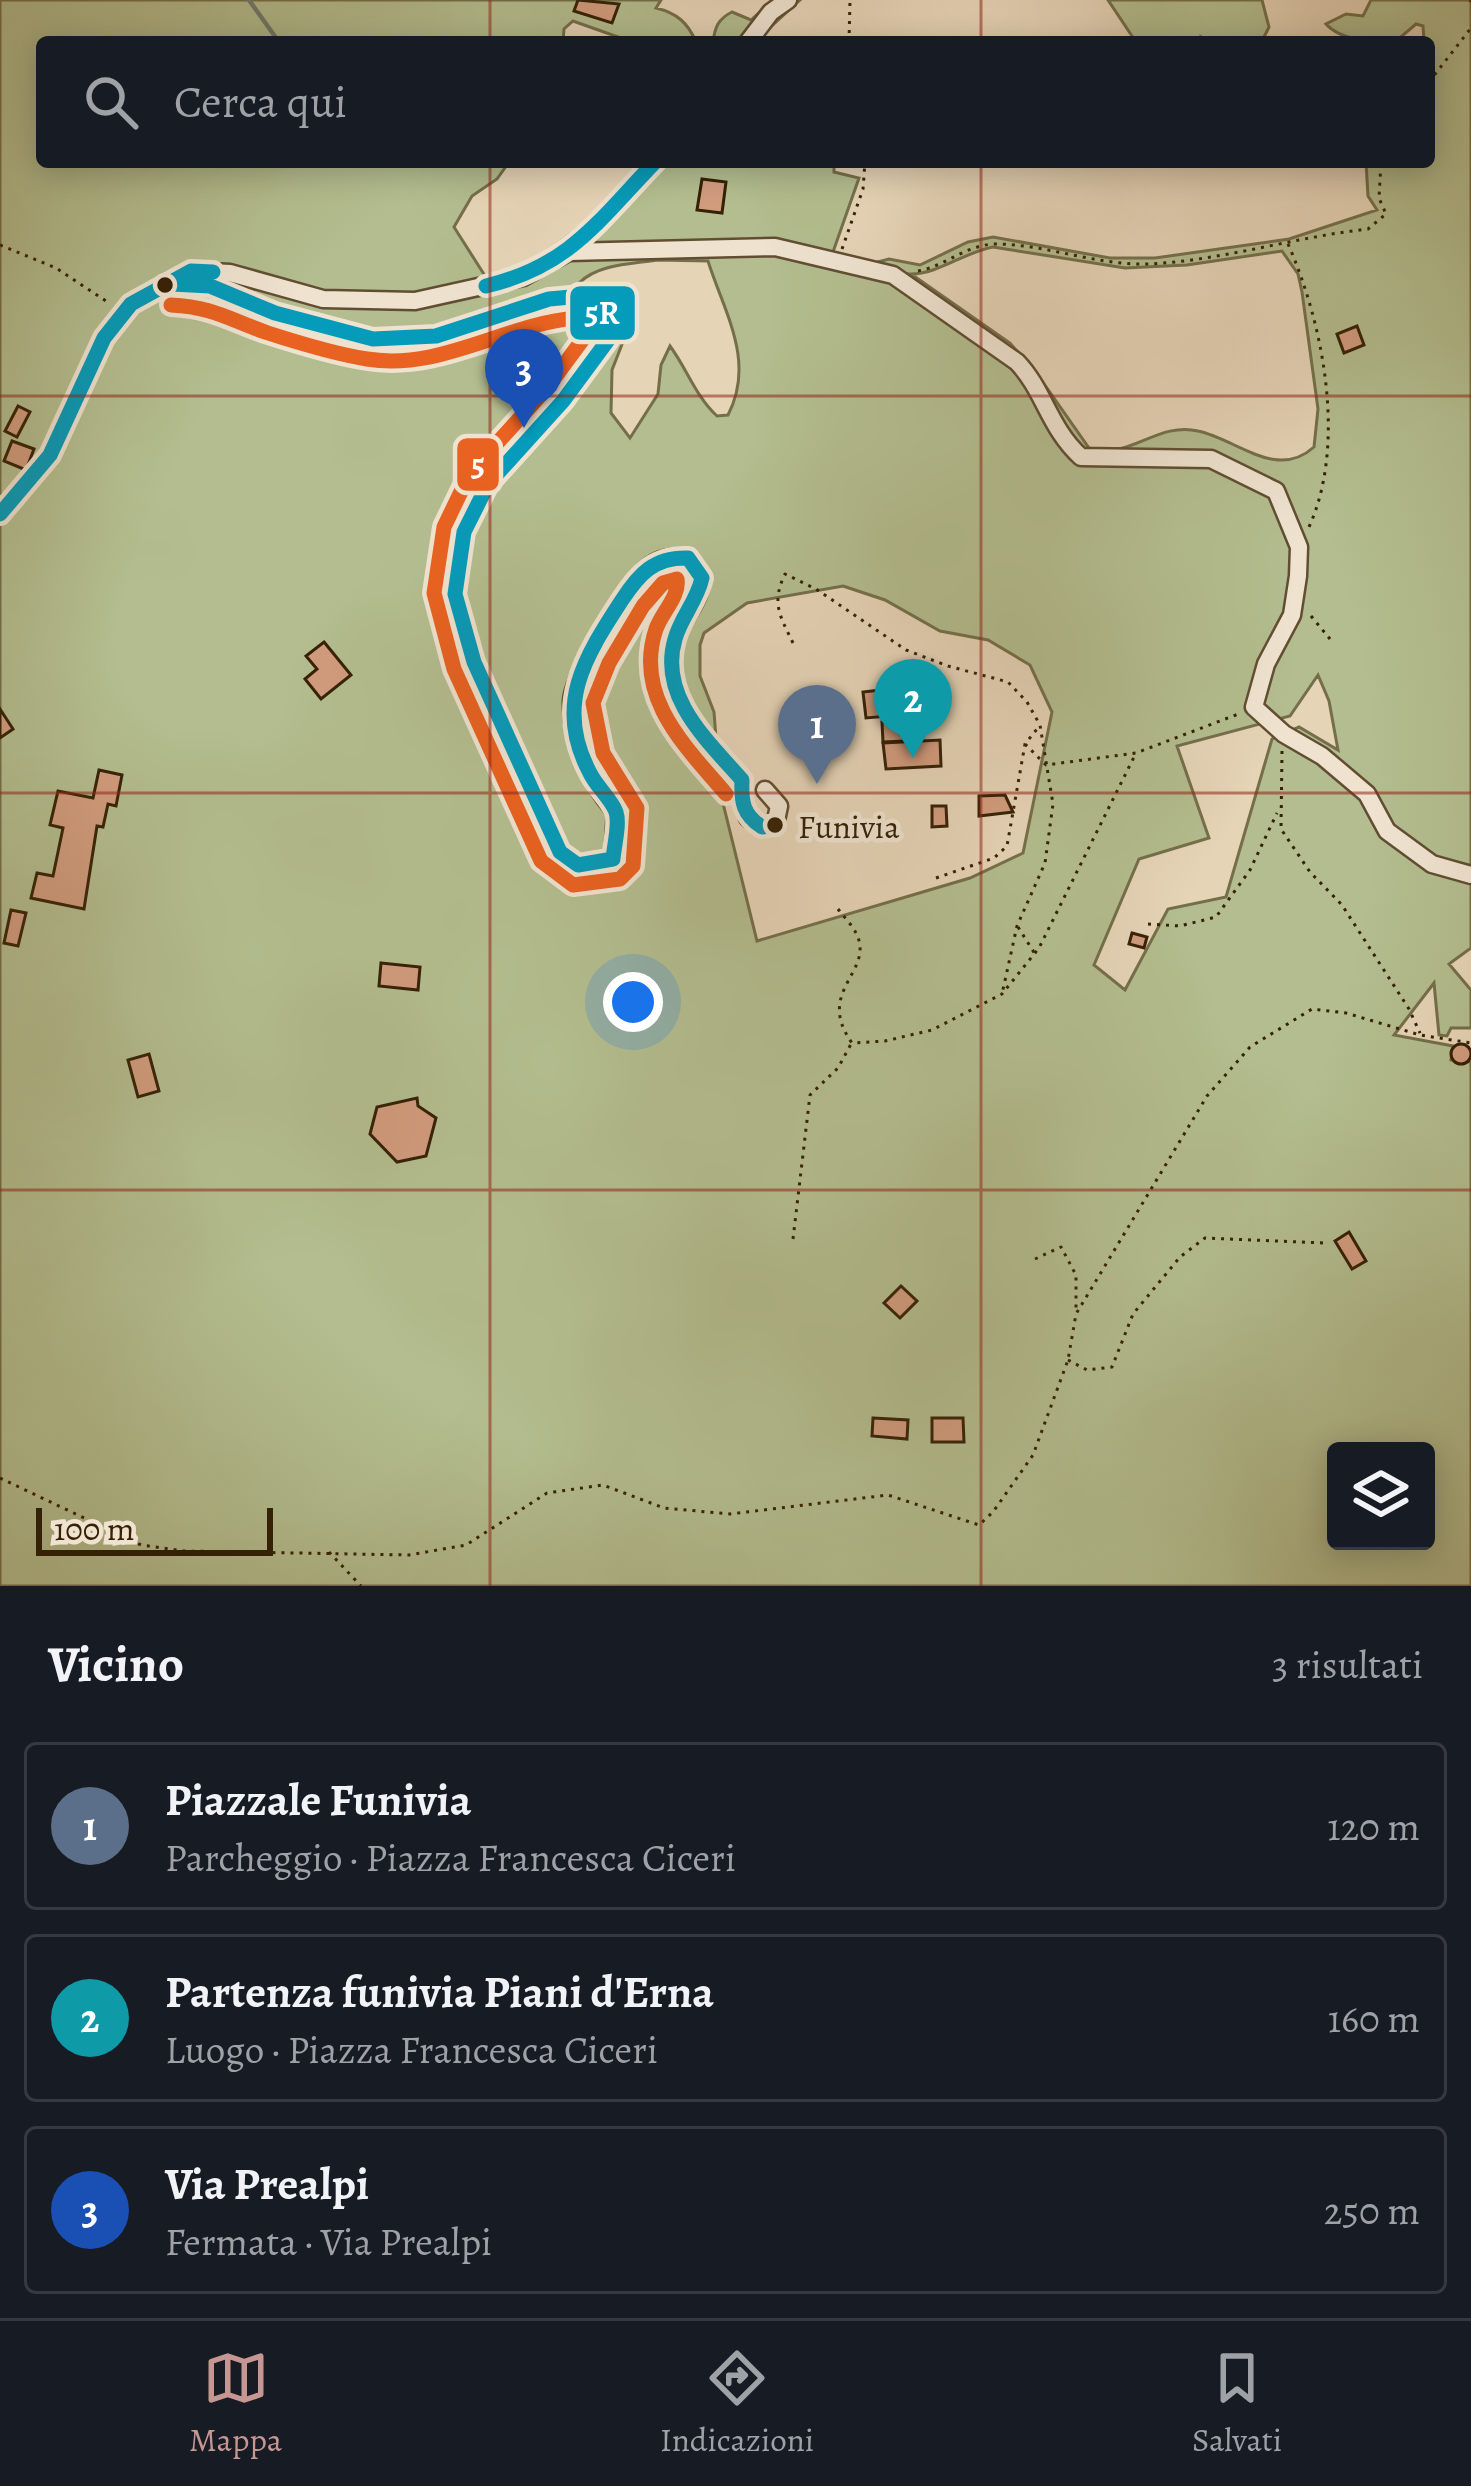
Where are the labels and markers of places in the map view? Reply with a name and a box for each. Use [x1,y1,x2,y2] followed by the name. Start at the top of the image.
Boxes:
[154,274,176,296] unlabelled marker
[485,329,563,428] pin: 3
[874,659,952,758] pin: 2
[778,685,856,784] pin: 1
[798,804,900,849] place label: Funivia
[764,814,786,836] marker: Funivia

